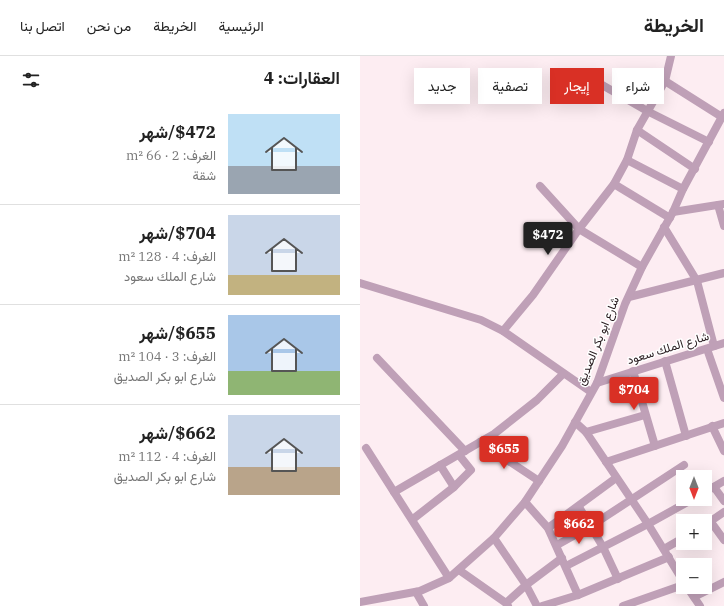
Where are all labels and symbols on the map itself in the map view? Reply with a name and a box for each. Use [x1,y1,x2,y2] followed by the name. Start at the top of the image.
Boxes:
[524,222,572,256] pin: $472
[573,294,624,388] street label: شارع ابو بكر الصديق
[625,328,711,369] street label: شارع الملك سعود
[610,377,658,411] pin: $704
[480,436,528,470] pin: $655
[676,470,712,506] north arrow
[555,511,603,545] pin: $662

